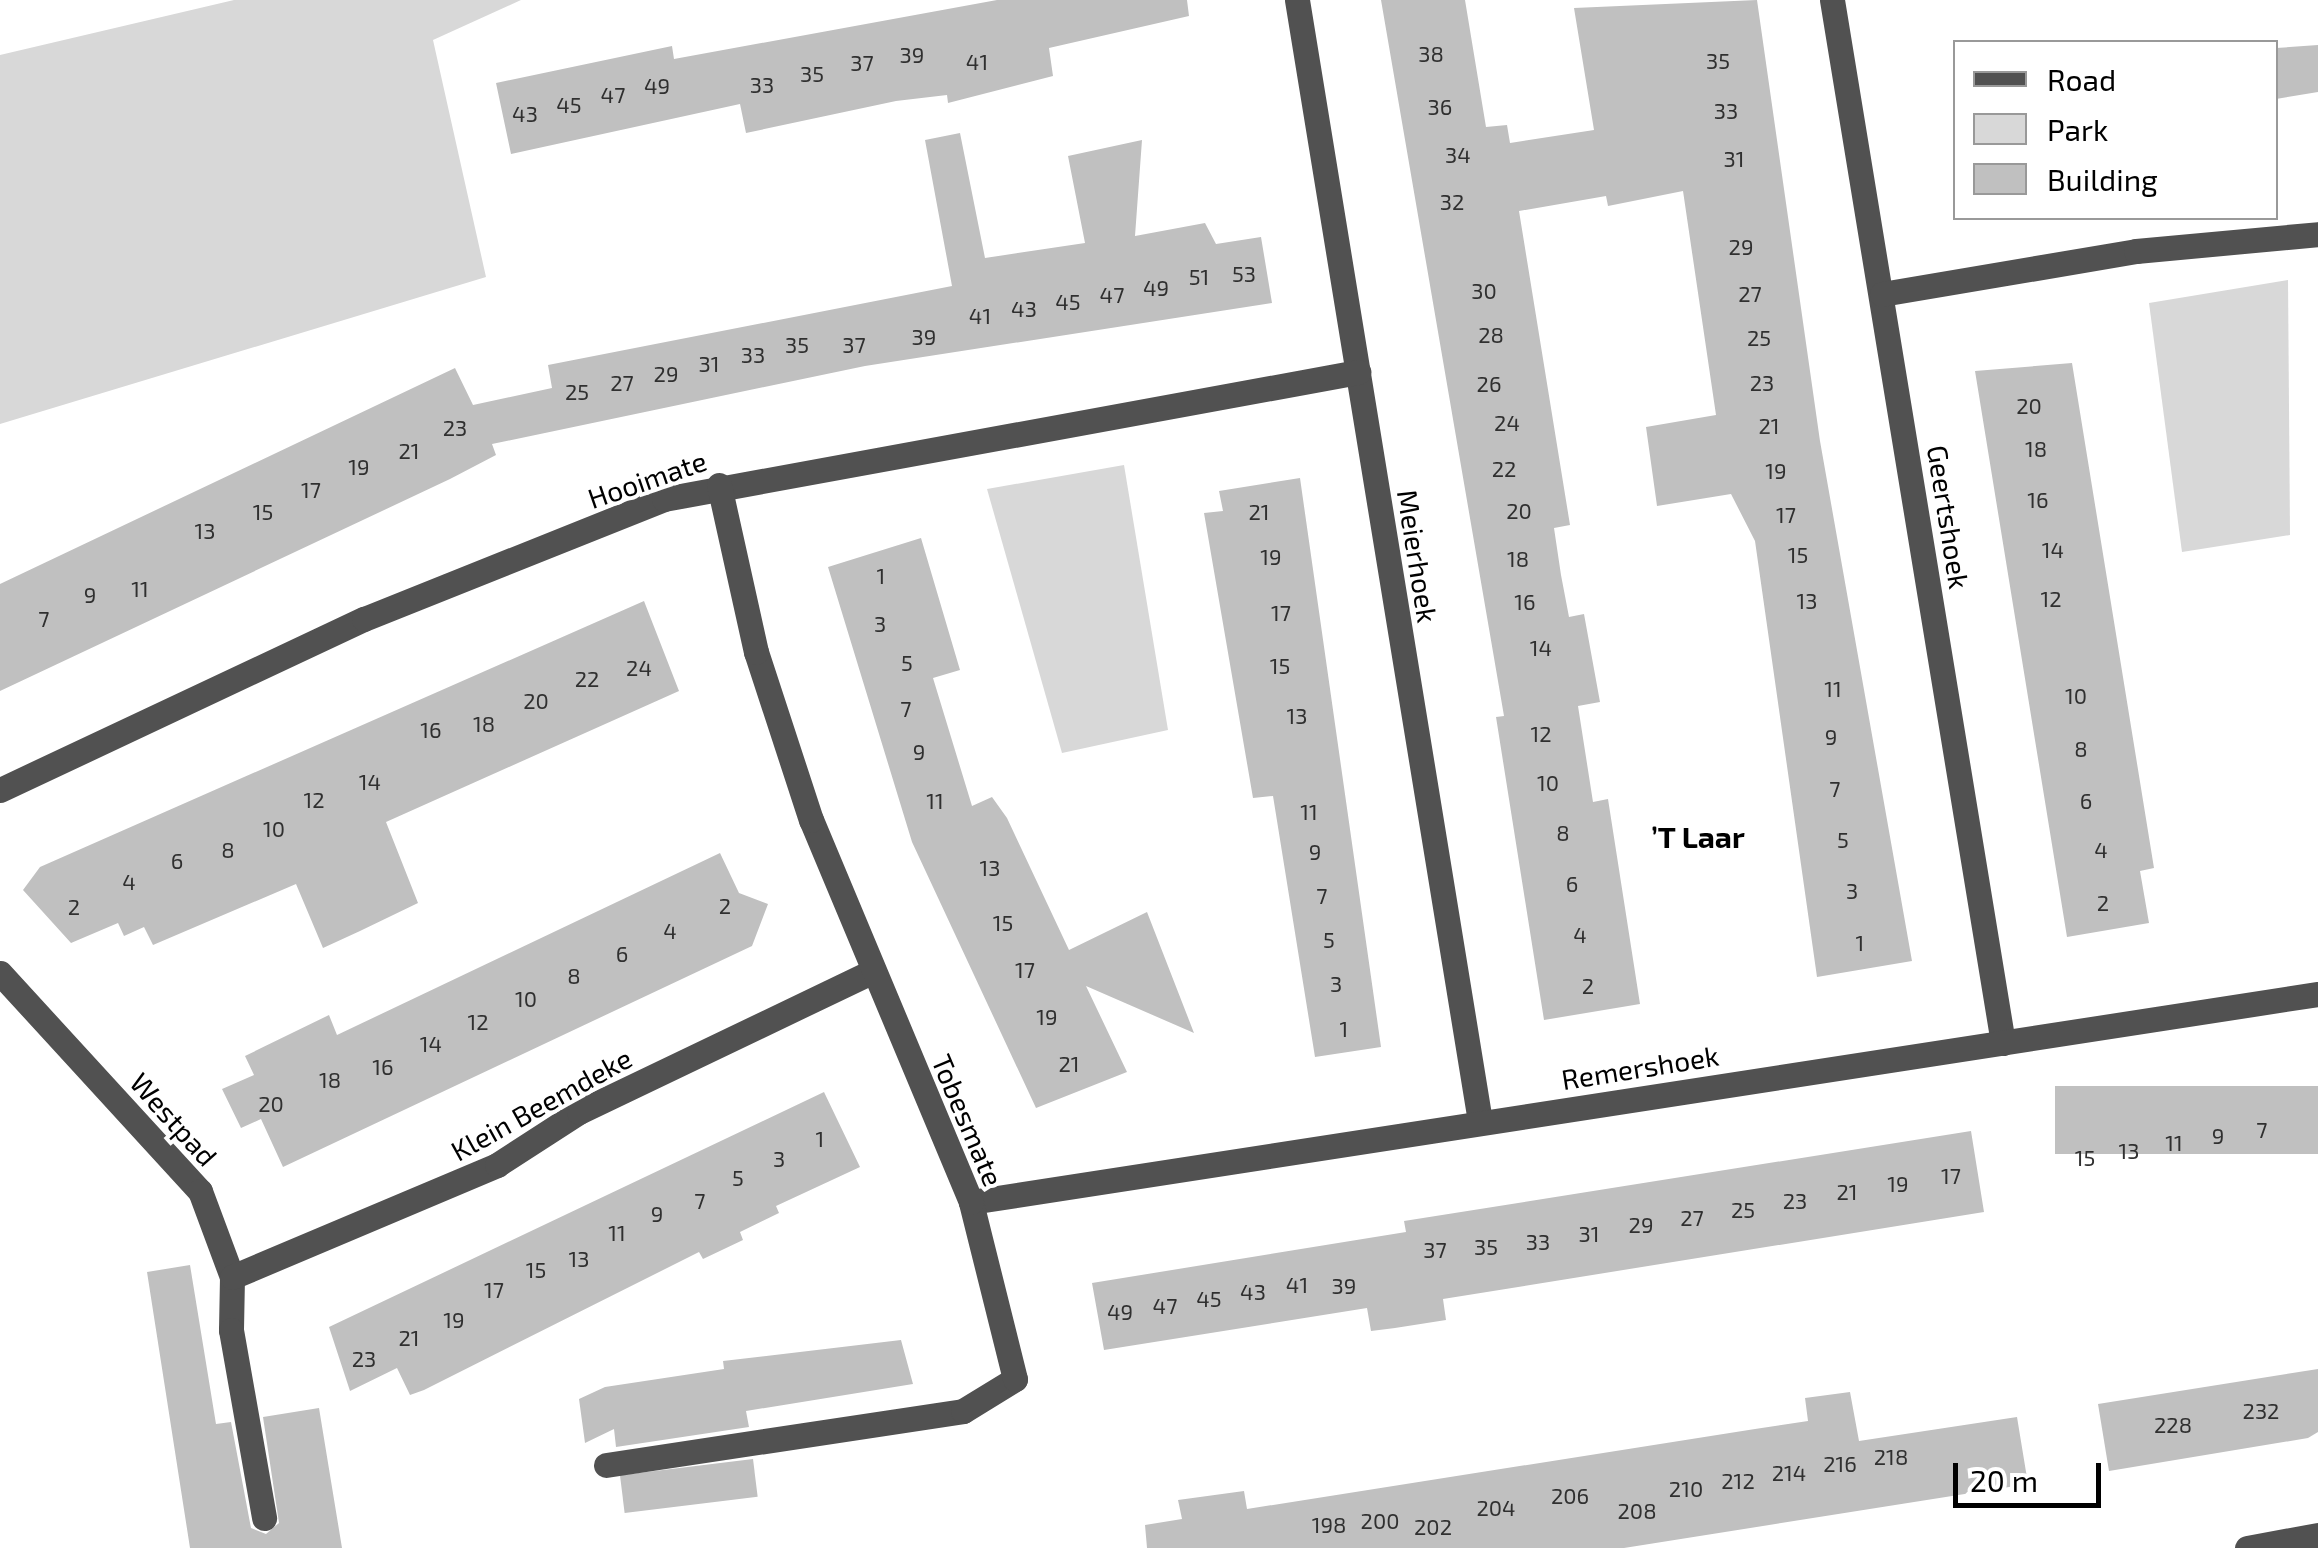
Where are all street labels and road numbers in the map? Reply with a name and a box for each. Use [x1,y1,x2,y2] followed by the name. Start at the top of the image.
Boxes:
[583,443,711,515] street label: Hooimate
[1921,443,1977,591] street label: Geertshoek
[1391,487,1445,625] street label: Meierhoek
[1559,1038,1721,1096] street label: Remershoek
[445,1041,637,1167] street label: Klein Beemdeke
[925,1049,1011,1191] street label: Tobesmate
[124,1066,224,1172] street label: Westpad

